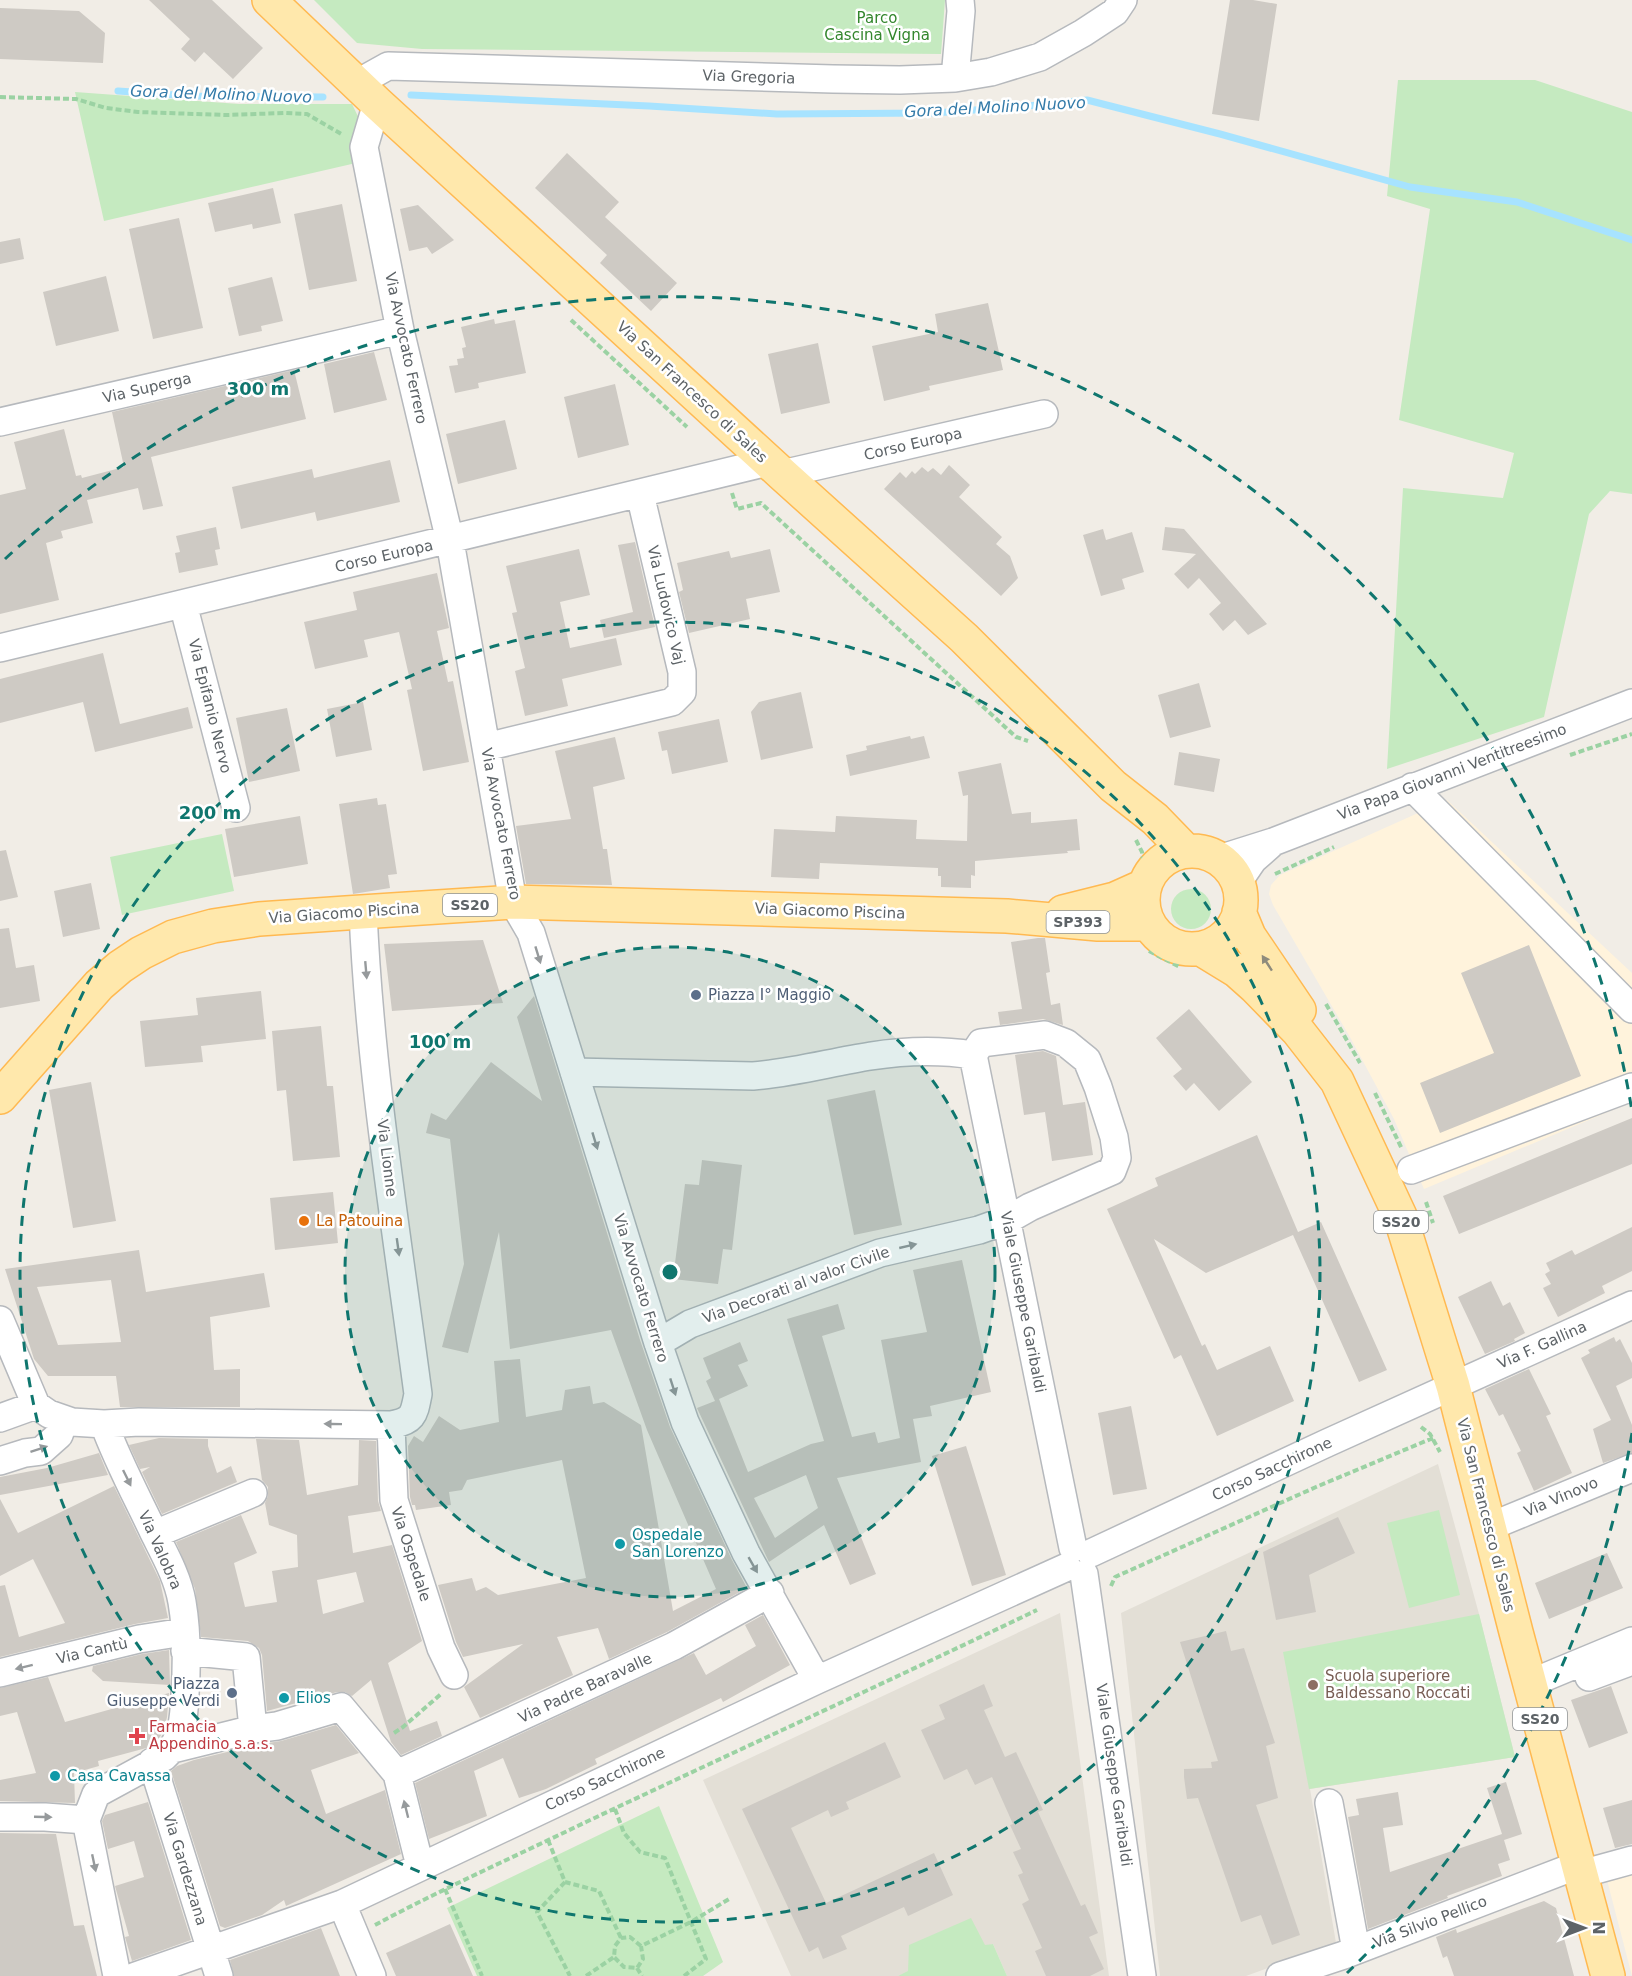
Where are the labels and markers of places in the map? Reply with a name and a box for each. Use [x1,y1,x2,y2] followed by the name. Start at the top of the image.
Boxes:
[708,986,831,1004] place label: Piazza I° Maggio
[689,988,703,1002] marker: Piazza I° Maggio
[316,1212,403,1230] place label: La Patouina
[297,1214,311,1228] marker: La Patouina
[660,1262,680,1282] centre of rings
[632,1526,724,1561] place label: Ospedale San Lorenzo
[613,1537,627,1551] marker: Ospedale San Lorenzo
[1325,1667,1470,1702] place label: Scuola superiore Baldessano Roccati
[107,1675,220,1710] place label: Piazza Giuseppe Verdi
[1306,1678,1320,1692] marker: Scuola superiore Baldessano Roccati
[225,1686,239,1700] marker: Piazza Giuseppe Verdi
[296,1689,331,1707] place label: Elios
[277,1691,291,1705] marker: Elios
[149,1718,273,1753] place label: Farmacia Appendino s.a.s.
[130,1729,144,1743] marker: Farmacia Appendino s.a.s.
[67,1767,171,1785] place label: Casa Cavassa
[48,1769,62,1783] marker: Casa Cavassa

